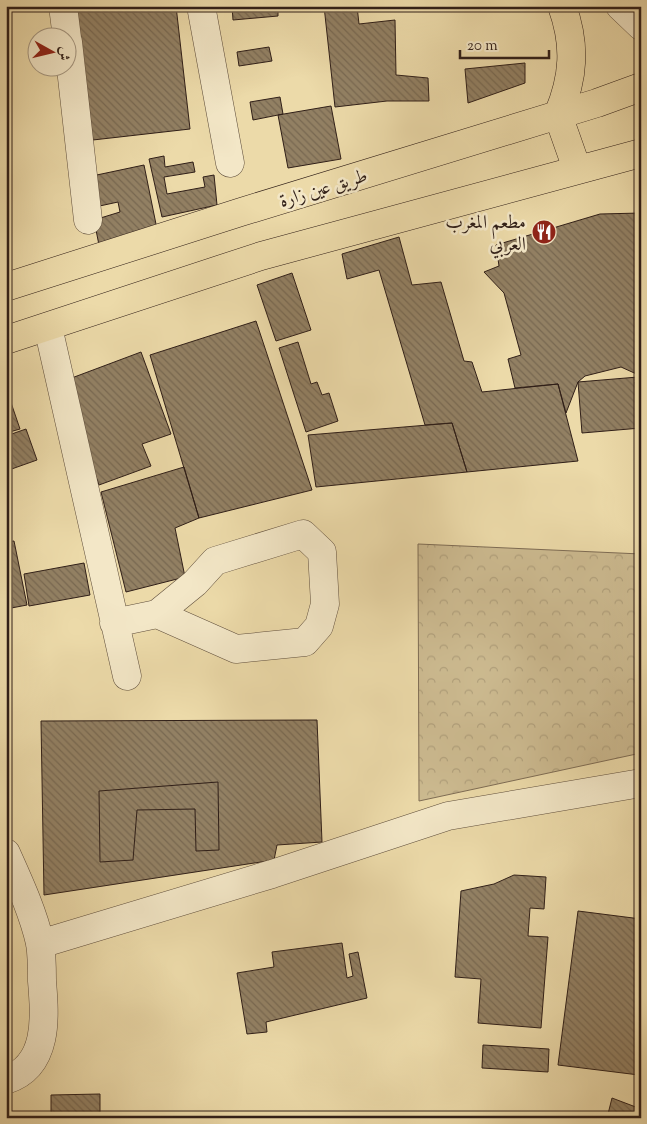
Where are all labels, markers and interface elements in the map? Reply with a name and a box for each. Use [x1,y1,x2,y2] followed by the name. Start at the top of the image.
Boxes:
[28,28,78,78] north arrow
[460,28,548,60] scale bar
[467,36,498,57] text: 20 m
[52,45,74,62] text: ش
[276,163,371,216] street label: طريق عين زارة
[445,210,526,259] place label: مطعم المغرب العربي
[531,219,557,245] restaurant icon: مطعم المغرب العربي

